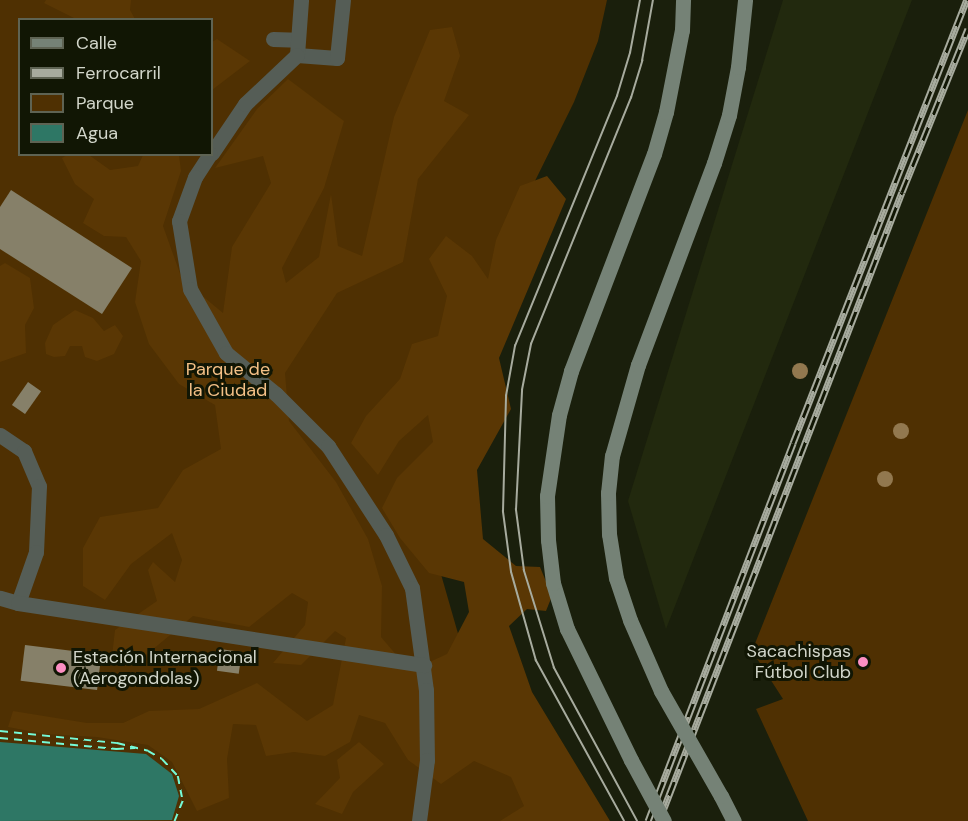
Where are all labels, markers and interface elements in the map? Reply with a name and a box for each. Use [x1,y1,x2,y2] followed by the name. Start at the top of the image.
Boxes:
[18,18,213,156] legend
[76,31,117,55] text: Calle
[76,61,161,85] text: Ferrocarril
[76,91,134,115] text: Parque
[76,121,118,145] text: Agua
[186,359,270,401] park label: Parque de la Ciudad
[747,641,851,684] place label: Sacachispas Fútbol Club
[73,647,257,690] place label: Estación Internacional (Aerogondolas)
[856,655,870,669] marker: Sacachispas Fútbol Club
[54,661,68,675] marker: Estación Internacional (Aerogondolas)

